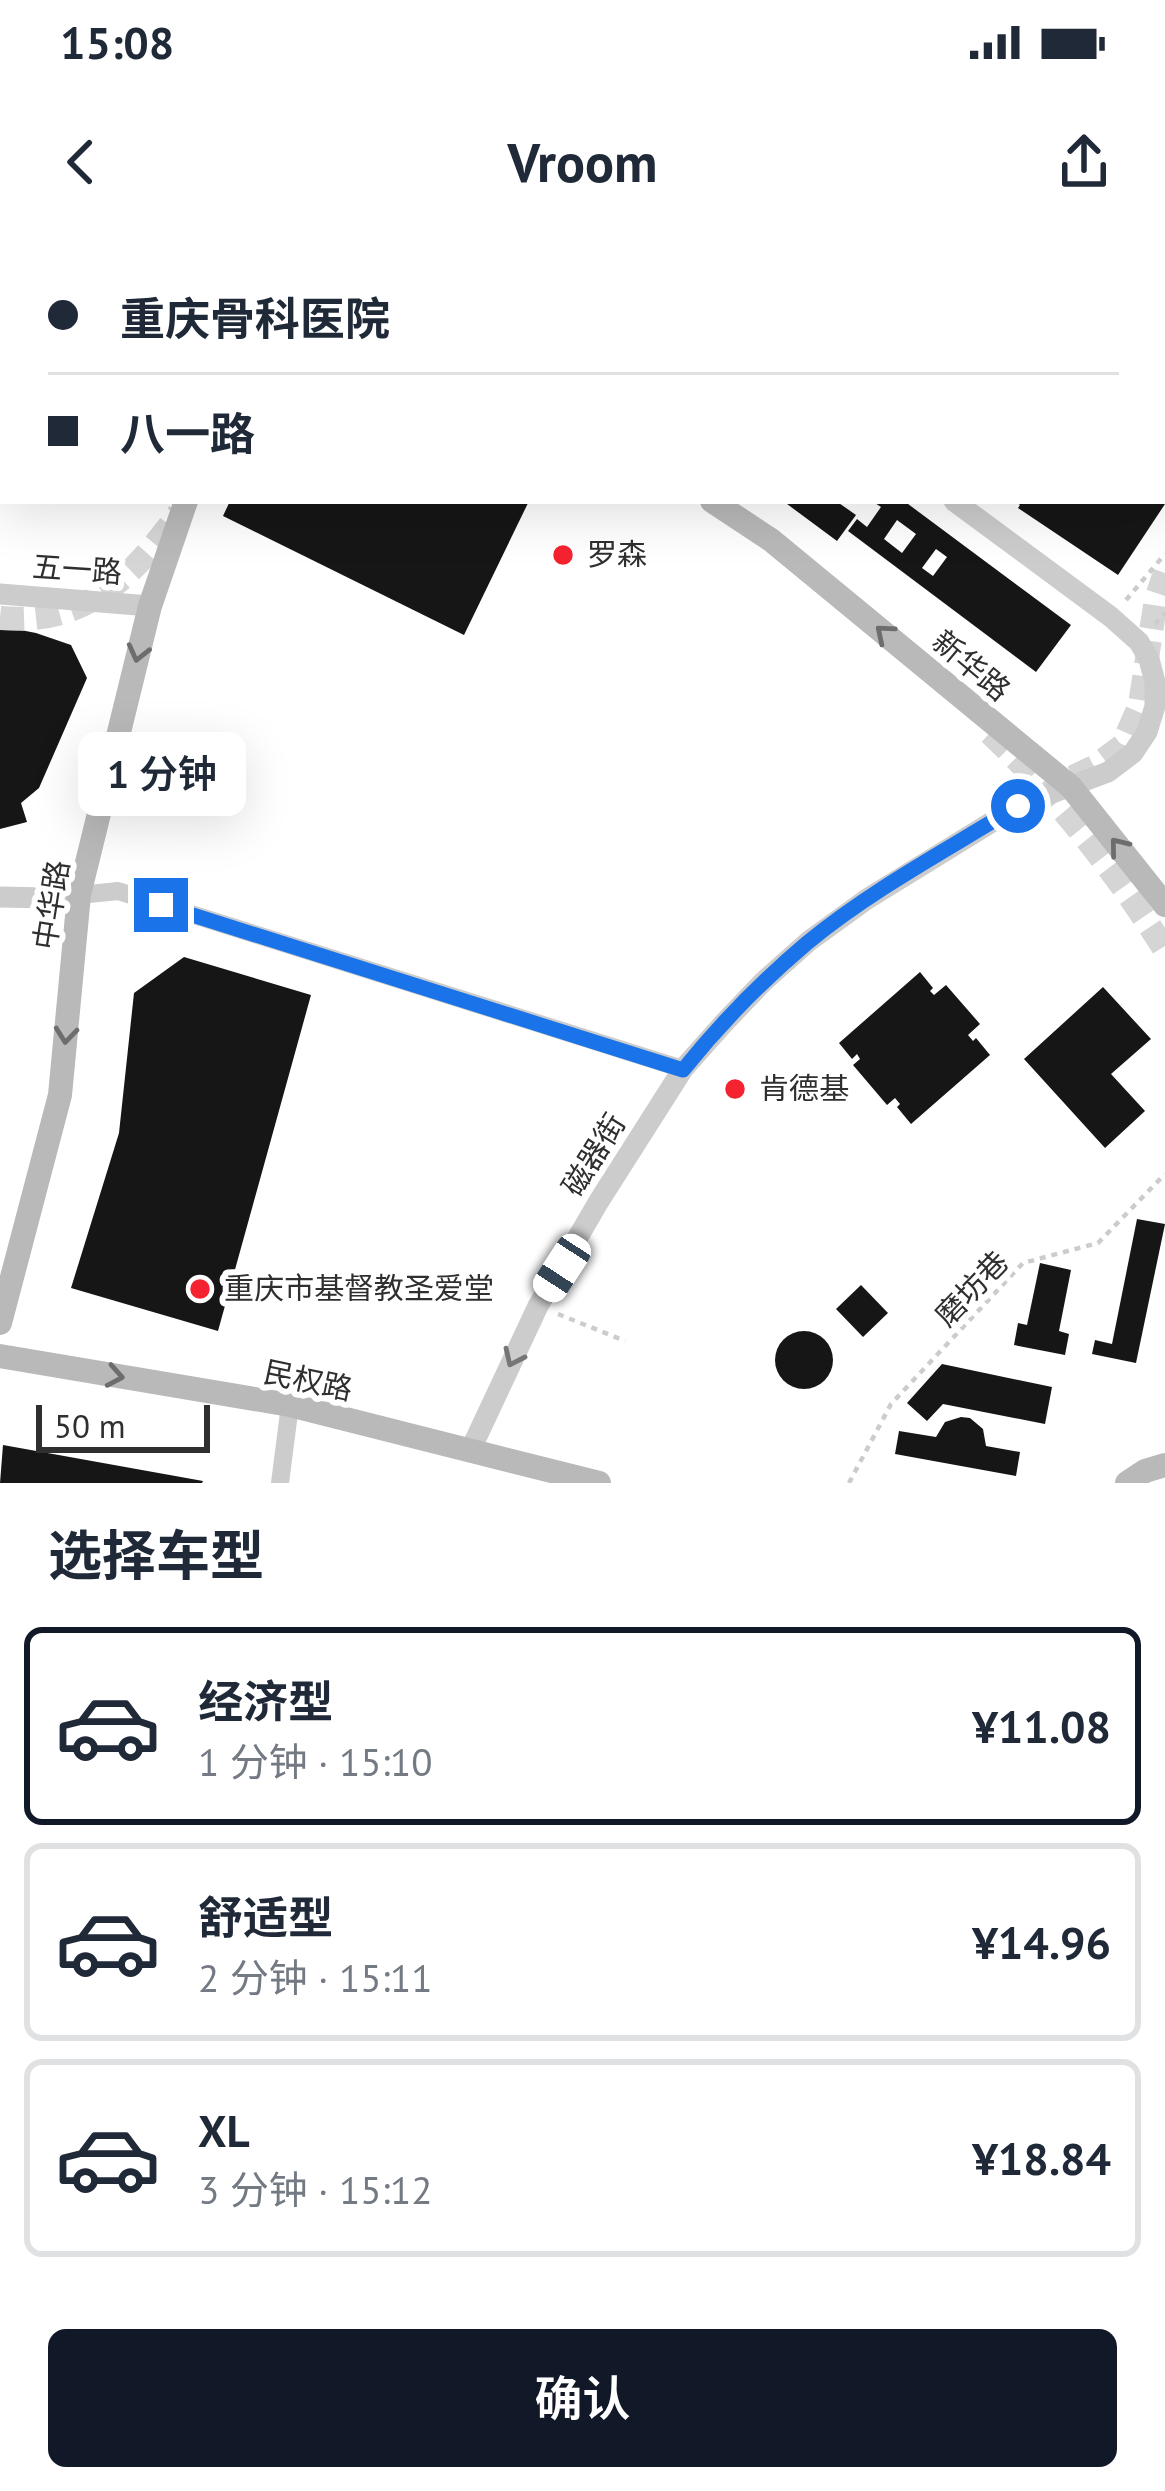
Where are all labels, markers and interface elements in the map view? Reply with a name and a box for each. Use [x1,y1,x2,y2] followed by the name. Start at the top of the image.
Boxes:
[60,13,174,71] text: 15:08
[508,127,657,197] text: Vroom
[48,129,114,195] icon: back
[1051,129,1117,195] icon: share
[120,289,390,347] text: 重庆骨科医院
[120,404,255,462] text: 八一路
[587,534,647,573] place label: 罗森
[550,542,576,568] marker: 罗森
[31,546,123,591] street label: 五一路
[925,621,1019,709] street label: 新华路
[876,625,898,647] one-way arrow
[127,642,152,662] one-way arrow
[77,731,245,815] callout: 1 分钟
[107,748,217,799] text: 1 分钟
[991,779,1045,833] route start
[1111,838,1132,860] one-way arrow
[24,857,77,952] street label: 中华路
[134,878,188,932] route end
[53,1025,79,1045] one-way arrow
[759,1068,849,1107] place label: 肯德基
[722,1076,748,1102] marker: 肯德基
[552,1106,633,1203] street label: 磁器街
[527,1228,597,1308] car
[926,1242,1016,1334] street label: 磨坊巷
[224,1268,494,1307] place label: 重庆市基督教圣爱堂
[187,1276,213,1302] marker: 重庆市基督教圣爱堂
[504,1345,528,1367] one-way arrow
[260,1351,356,1408] street label: 民权路
[105,1362,125,1387] one-way arrow
[36,1399,210,1452] scale bar
[54,1404,126,1447] text: 50 m
[48,1520,264,1590] text: 选择车型
[54,1672,162,1780] icon: car
[198,1672,333,1730] text: 经济型
[972,1697,1111,1755] text: ¥11.08
[198,1736,432,1787] text: 1 分钟 · 15:10
[54,1888,162,1996] icon: car
[198,1888,333,1946] text: 舒适型
[972,1913,1111,1971] text: ¥14.96
[198,1952,432,2003] text: 2 分钟 · 15:11
[198,2101,250,2159] text: XL
[54,2104,162,2212] icon: car
[972,2129,1111,2187] text: ¥18.84
[198,2164,432,2215] text: 3 分钟 · 15:12
[48,2329,1117,2467] button: 确认

